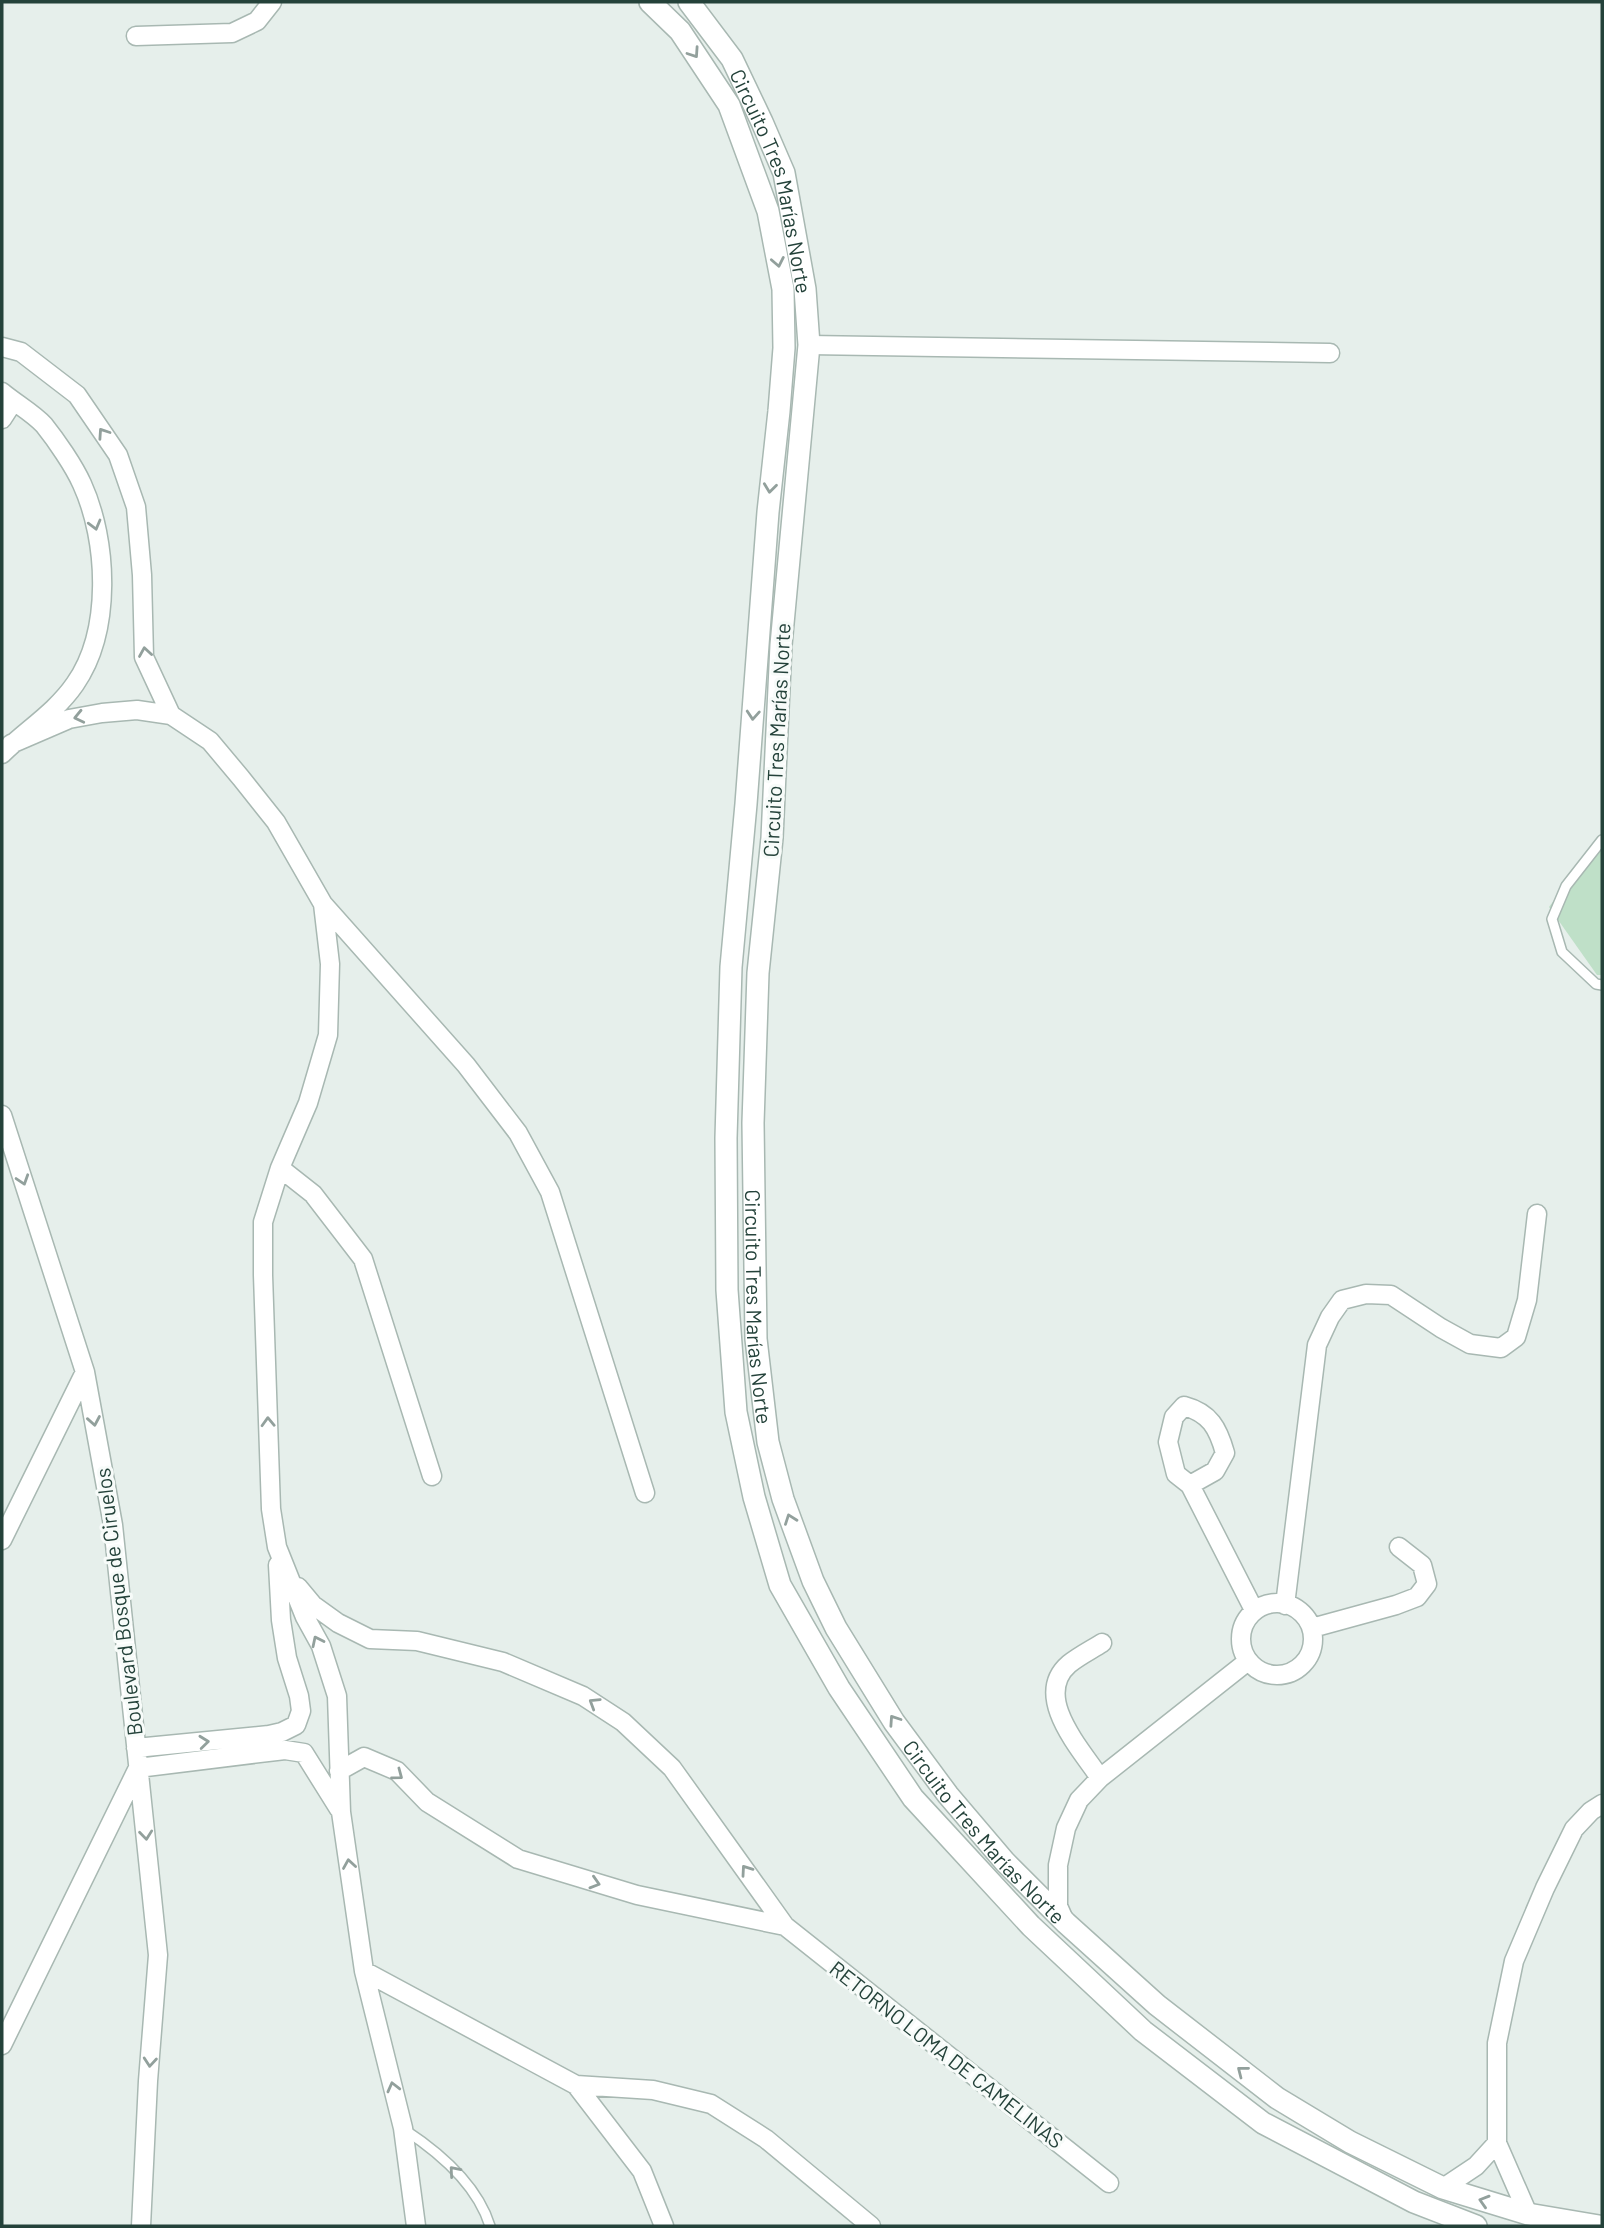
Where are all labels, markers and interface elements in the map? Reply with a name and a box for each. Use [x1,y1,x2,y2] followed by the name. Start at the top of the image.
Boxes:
[686,45,699,58] one-way arrow
[726,65,818,295] street label: Circuito Tres Marías Norte
[770,256,785,268] one-way arrow
[99,428,111,441] one-way arrow
[763,482,778,494] one-way arrow
[87,519,101,531] one-way arrow
[757,622,795,858] street label: Circuito Tres Marías Norte
[138,647,153,658] one-way arrow
[73,709,85,724] one-way arrow
[746,710,761,721] one-way arrow
[15,1173,29,1185] one-way arrow
[741,1189,778,1425] street label: Circuito Tres Marías Norte
[86,1415,101,1427] one-way arrow
[261,1416,276,1427] one-way arrow
[89,1467,147,1737] street label: Boulevard Bosque de Ciruelos
[784,1513,798,1525] one-way arrow
[312,1636,326,1648] one-way arrow
[589,1699,602,1712] one-way arrow
[890,1715,902,1728] one-way arrow
[198,1734,210,1749] one-way arrow
[899,1734,1071,1928] street label: Circuito Tres Marías Norte
[391,1767,403,1779] one-way arrow
[138,1830,153,1841] one-way arrow
[342,1858,357,1870] one-way arrow
[741,1865,754,1878] one-way arrow
[589,1874,601,1889] one-way arrow
[825,1955,1069,2153] street label: RETORNO LOMA DE CAMELINAS
[143,2057,158,2068] one-way arrow
[1237,2066,1250,2079] one-way arrow
[387,2081,401,2093] one-way arrow
[450,2166,462,2179] one-way arrow
[1479,2194,1491,2209] one-way arrow

